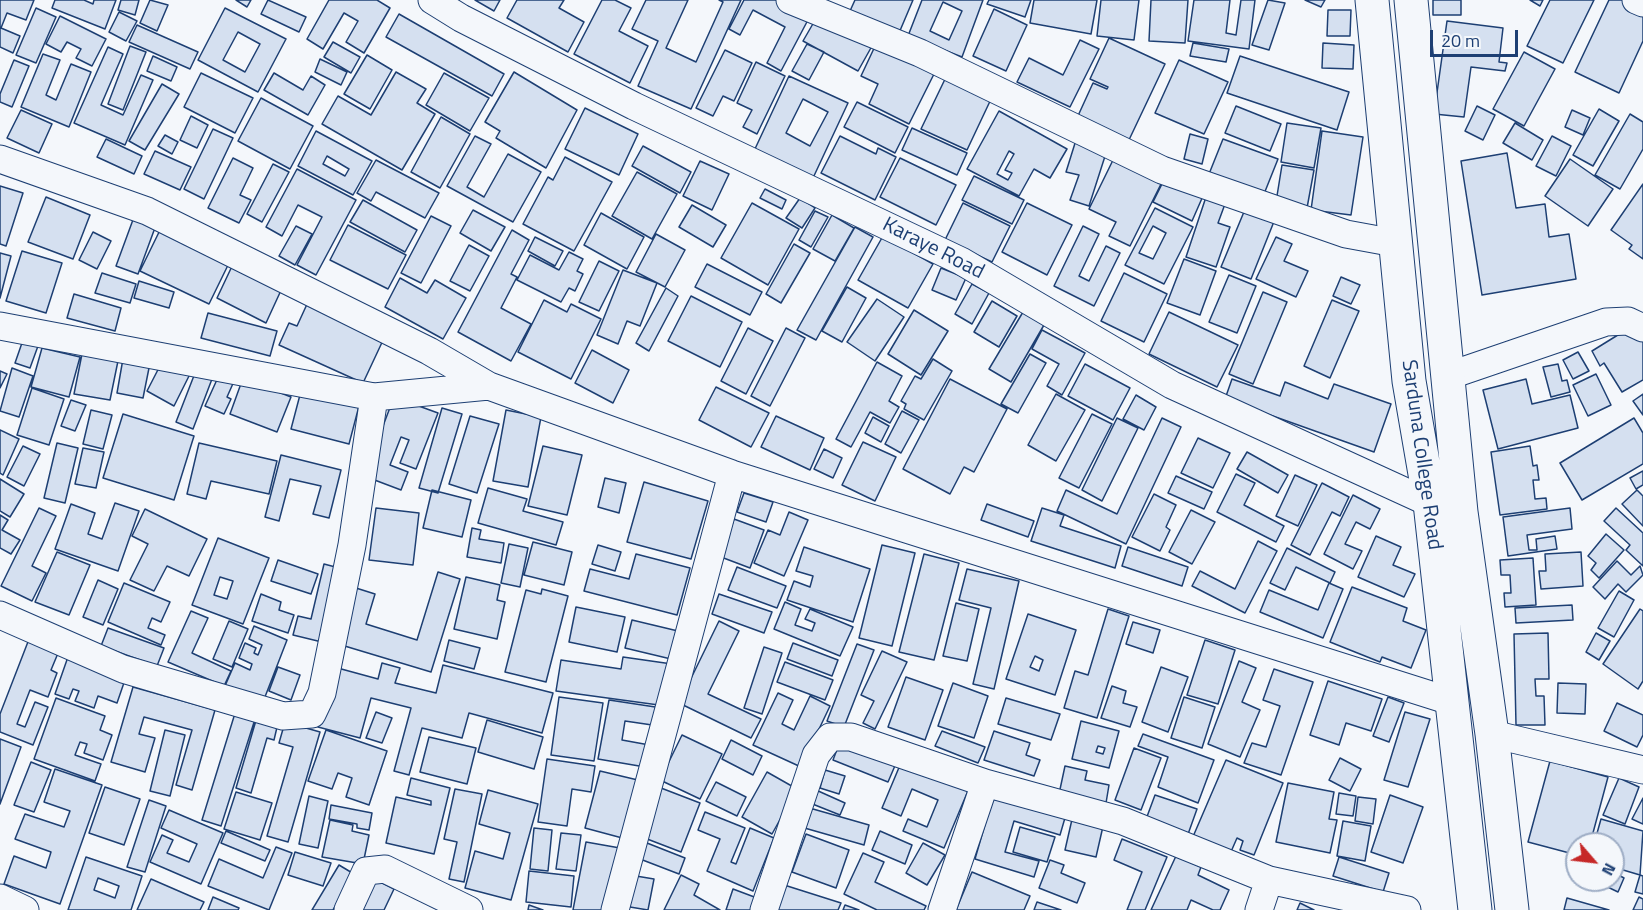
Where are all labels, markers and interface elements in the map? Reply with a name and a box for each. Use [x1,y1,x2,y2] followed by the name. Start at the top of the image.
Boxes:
[1433,18,1522,56] scale bar
[1441,27,1480,54] text: 20 m
[878,213,988,285] street label: Karaye Road
[1395,358,1447,552] street label: Sarduna College Road
[1565,832,1625,892] north arrow
[1596,859,1622,880] text: N

